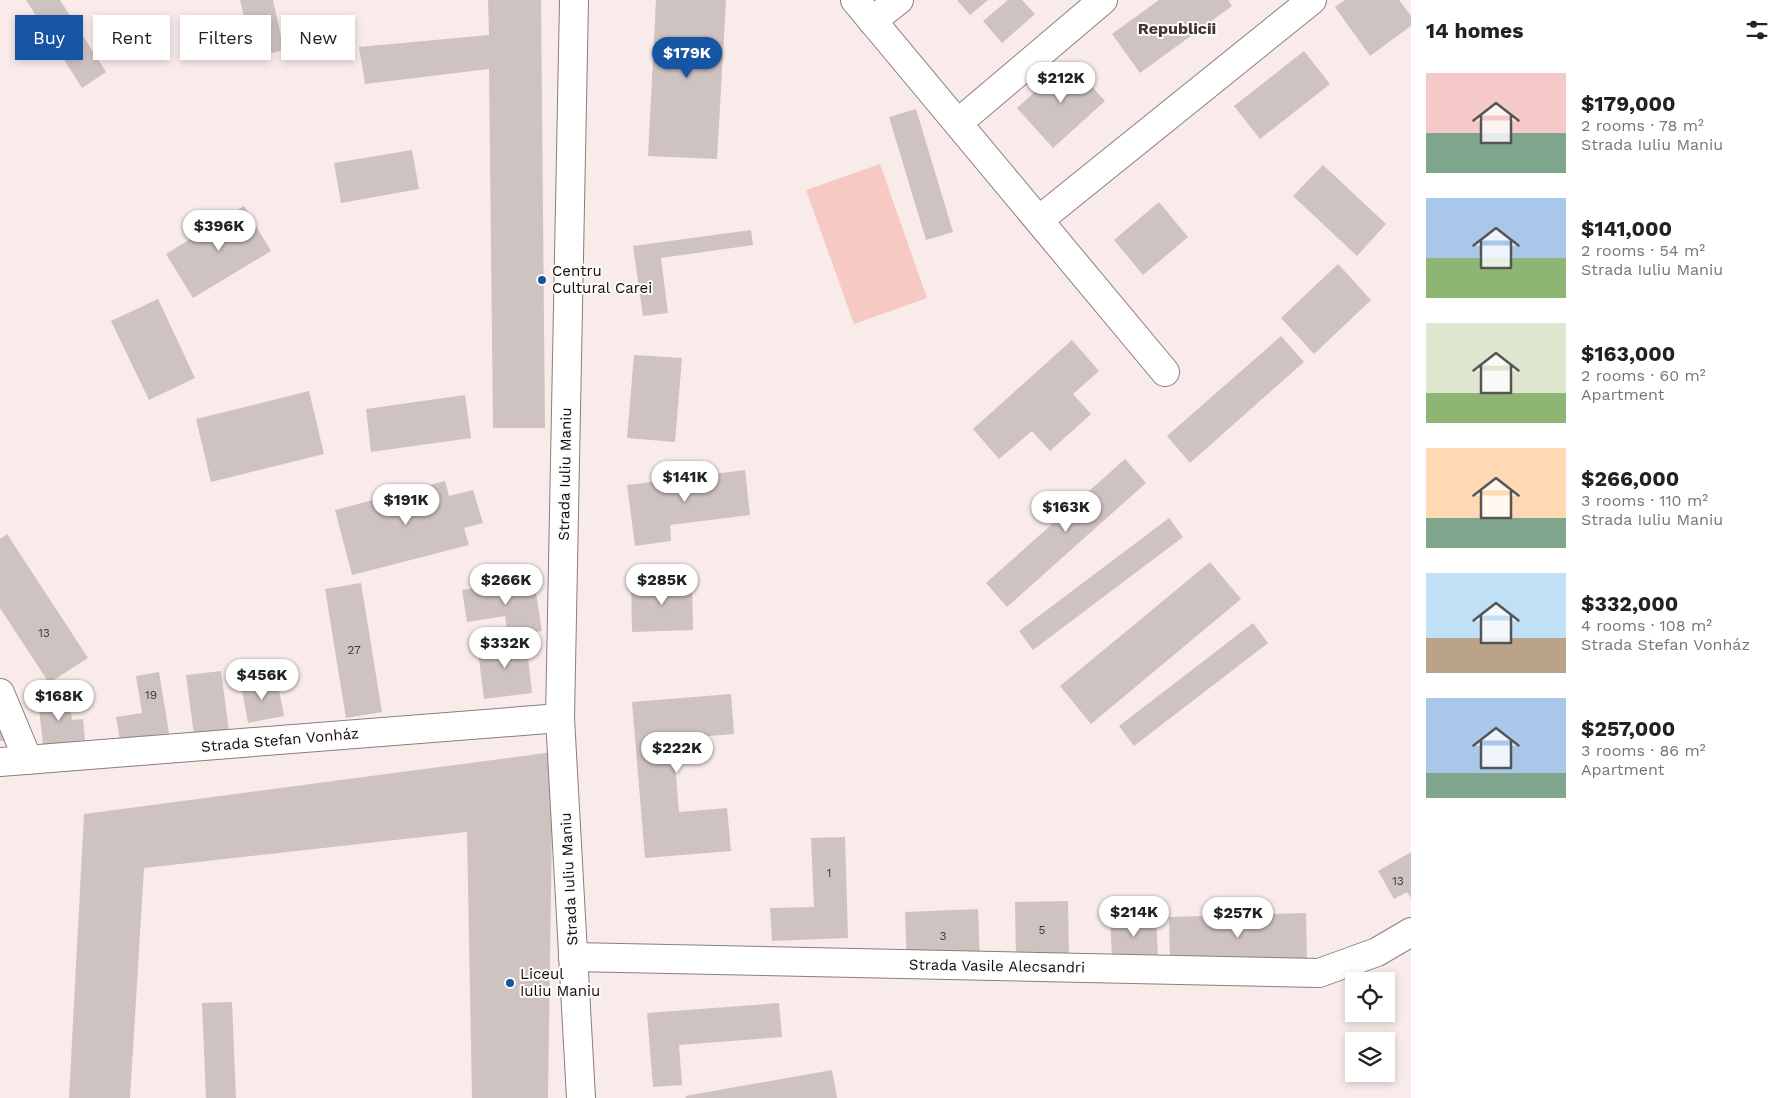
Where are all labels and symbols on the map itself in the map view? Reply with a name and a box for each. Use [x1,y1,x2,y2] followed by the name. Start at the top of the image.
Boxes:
[1138,19,1216,38] district label: Republicii
[652,36,722,79] pin: $179K
[1026,62,1096,104] pin: $212K
[184,210,254,252] pin: $396K
[552,262,652,297] place label: Centru Cultural Carei
[536,274,548,286] marker: Centru Cultural Carei
[555,407,575,541] street label: Strada Iuliu Maniu
[650,460,720,503] pin: $141K
[371,484,441,526] pin: $191K
[1031,490,1101,533] pin: $163K
[471,564,541,606] pin: $266K
[627,564,697,606] pin: $285K
[38,626,50,640] house number: 13
[470,626,540,669] pin: $332K
[347,643,361,657] house number: 27
[227,658,297,701] pin: $456K
[24,680,94,722] pin: $168K
[145,688,157,702] house number: 19
[200,724,360,756] street label: Strada Stefan Vonház
[642,732,712,774] pin: $222K
[557,812,581,946] street label: Strada Iuliu Maniu
[827,866,831,880] house number: 1
[1392,874,1404,888] house number: 13
[1099,896,1169,938] pin: $214K
[1203,896,1273,939] pin: $257K
[1039,923,1046,937] house number: 5
[940,929,947,943] house number: 3
[909,955,1085,977] street label: Strada Vasile Alecsandri
[520,965,600,1000] place label: Liceul Iuliu Maniu
[504,977,516,989] marker: Liceul Iuliu Maniu

